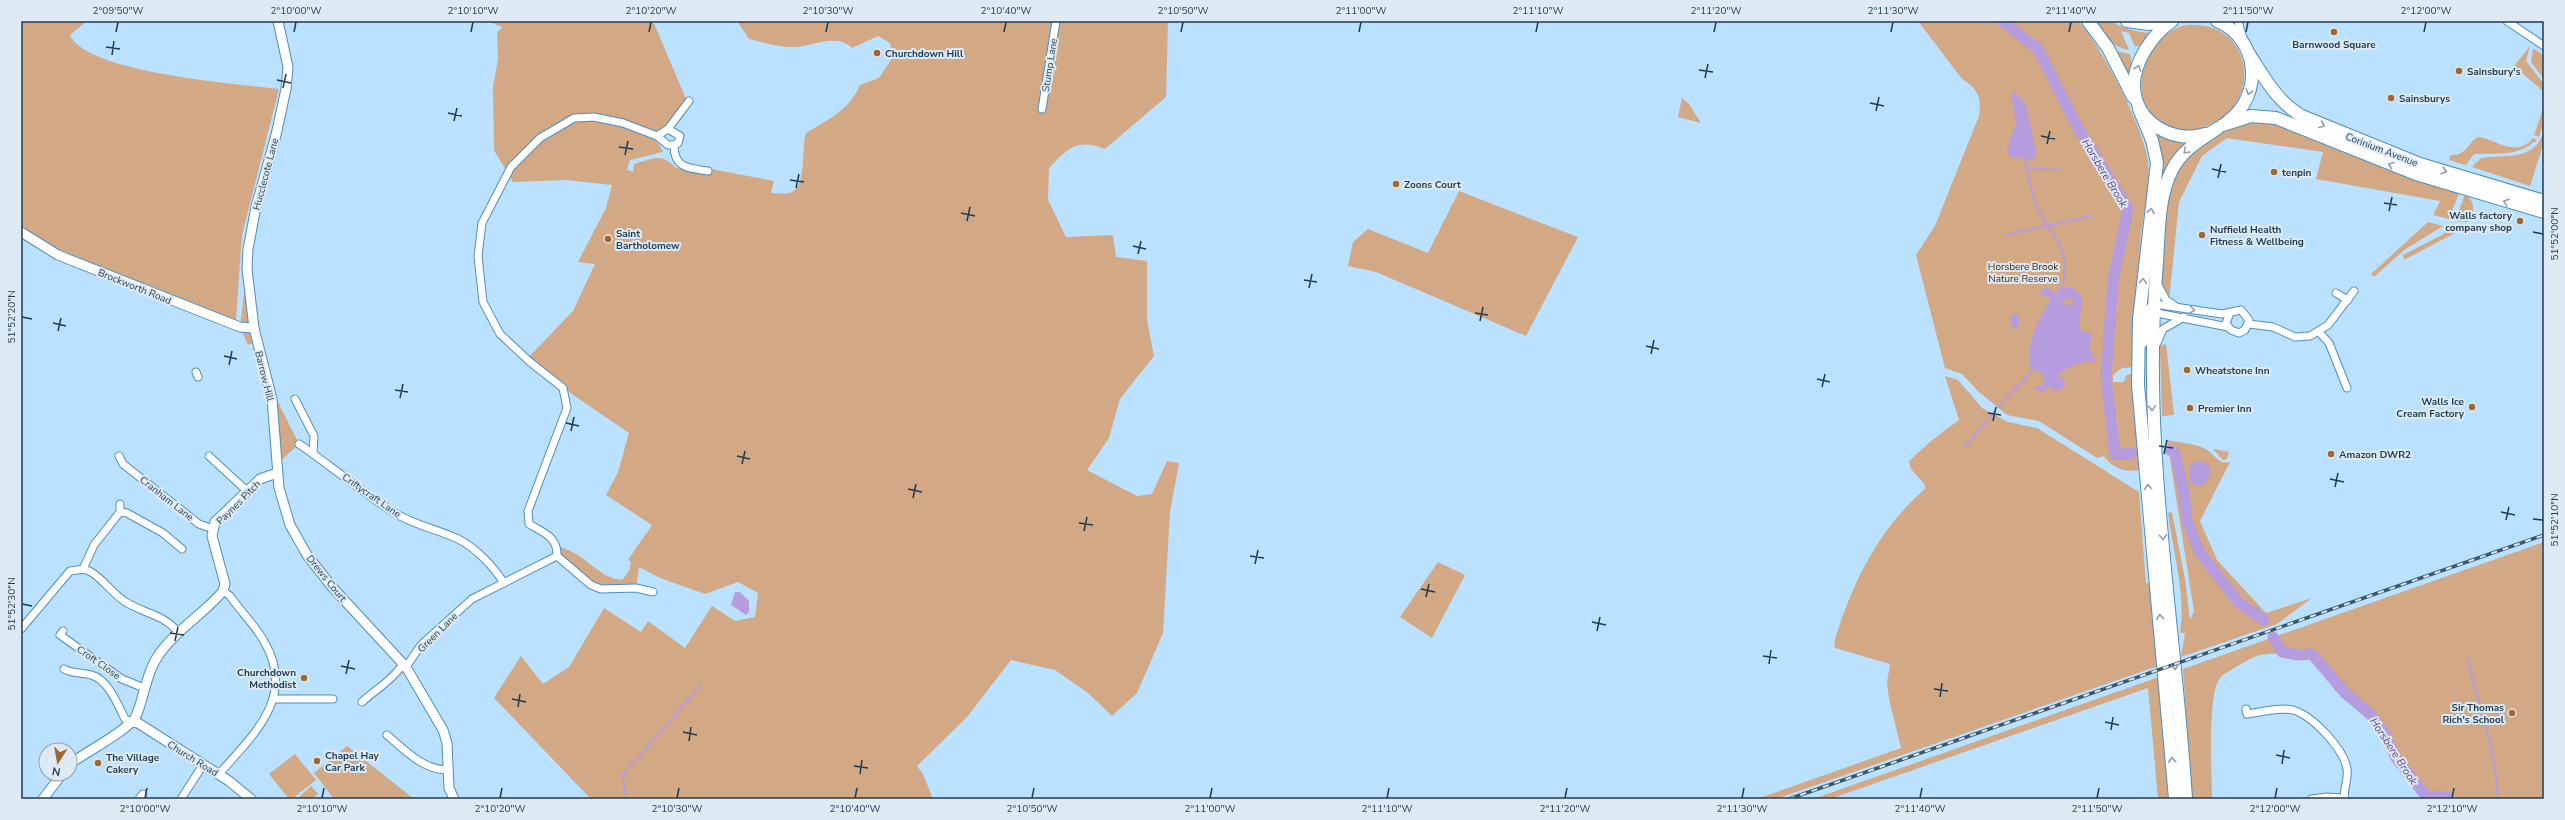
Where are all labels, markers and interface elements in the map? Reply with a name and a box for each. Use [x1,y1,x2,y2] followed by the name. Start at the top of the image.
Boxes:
[93,4,143,18] text: 2°09'50"W
[271,4,321,18] text: 2°10'00"W
[448,4,498,18] text: 2°10'10"W
[626,4,676,18] text: 2°10'20"W
[803,4,853,18] text: 2°10'30"W
[981,4,1031,18] text: 2°10'40"W
[1158,4,1208,18] text: 2°10'50"W
[1336,4,1386,18] text: 2°11'00"W
[1513,4,1563,18] text: 2°11'10"W
[1691,4,1741,18] text: 2°11'20"W
[1868,4,1918,18] text: 2°11'30"W
[2046,4,2096,18] text: 2°11'40"W
[2223,4,2273,18] text: 2°11'50"W
[2401,4,2451,18] text: 2°12'00"W
[2329,27,2339,37] marker: Barnwood Square
[1039,37,1061,93] street label: Stump Lane
[2292,38,2376,52] place label: Barnwood Square
[885,47,964,61] place label: Churchdown Hill
[872,48,882,58] marker: Churchdown Hill
[2134,64,2142,71] one-way arrow
[2467,65,2521,79] place label: Sainsbury's
[2454,66,2464,76] marker: Sainsbury's
[2245,88,2253,95] one-way arrow
[2399,92,2450,106] place label: Sainsburys
[2386,93,2396,103] marker: Sainsburys
[2319,121,2326,129] one-way arrow
[2343,130,2420,170] street label: Corinium Avenue
[2078,136,2131,211] water label: Horsbere Brook
[250,137,282,212] street label: Hucclecote Lane
[2183,146,2191,154] one-way arrow
[2388,161,2395,169] one-way arrow
[2282,166,2312,180] place label: tenpin
[2269,167,2279,177] marker: tenpin
[2440,167,2447,175] one-way arrow
[1404,178,1461,192] place label: Zoons Court
[1391,179,1401,189] marker: Zoons Court
[2503,198,2510,207] one-way arrow
[2548,207,2562,261] text: 51°52'00"N
[2146,208,2155,214] one-way arrow
[2445,209,2513,235] place label: Walls factory company shop
[2515,216,2525,226] marker: Walls factory company shop
[2210,223,2304,249] place label: Nuffield Health Fitness & Wellbeing
[616,227,680,253] place label: Saint Bartholomew
[2197,230,2207,240] marker: Nuffield Health Fitness & Wellbeing
[603,234,613,244] marker: Saint Bartholomew
[1988,260,2059,286] park label: Horsbere Brook Nature Reserve
[96,266,174,308] street label: Brockworth Road
[2138,278,2147,285] one-way arrow
[5,290,19,344] text: 51°52'20"N
[2189,305,2195,314] one-way arrow
[251,350,277,403] street label: Barrow Hill
[2195,364,2270,378] place label: Wheatstone Inn
[2182,365,2192,375] marker: Wheatstone Inn
[2396,395,2465,421] place label: Walls Ice Cream Factory
[2198,402,2252,416] place label: Premier Inn
[2467,402,2477,412] marker: Walls Ice Cream Factory
[2185,403,2195,413] marker: Premier Inn
[2148,405,2157,411] one-way arrow
[2339,448,2411,462] place label: Amazon DWR2
[2326,449,2336,459] marker: Amazon DWR2
[339,470,404,521] street label: Criftycraft Lane
[136,473,196,524] street label: Cranham Lane
[214,478,264,528] street label: Paynes Pitch
[2143,484,2152,490] one-way arrow
[2548,493,2562,547] text: 51°52'10"N
[2159,534,2168,540] one-way arrow
[303,552,350,605] street label: Drews Court
[5,577,19,631] text: 51°52'30"N
[415,610,461,656] street label: Green Lane
[2155,614,2164,620] one-way arrow
[74,643,123,683] street label: Croft Close
[2170,664,2179,670] one-way arrow
[237,666,296,692] place label: Churchdown Methodist
[299,673,309,683] marker: Churchdown Methodist
[2442,701,2505,727] place label: Sir Thomas Rich's School
[2507,708,2517,718] marker: Sir Thomas Rich's School
[2366,715,2421,788] water label: Horsbere Brook
[164,738,221,780] street label: Church Road
[38,742,78,782] north arrow
[325,749,380,775] place label: Chapel Hay Car Park
[106,751,160,777] place label: The Village Cakery
[312,756,322,766] marker: Chapel Hay Car Park
[2168,757,2177,763] one-way arrow
[93,758,103,768] marker: The Village Cakery
[51,763,62,779] text: N
[120,802,170,816] text: 2°10'00"W
[297,802,347,816] text: 2°10'10"W
[475,802,525,816] text: 2°10'20"W
[652,802,702,816] text: 2°10'30"W
[830,802,880,816] text: 2°10'40"W
[1007,802,1057,816] text: 2°10'50"W
[1185,802,1235,816] text: 2°11'00"W
[1362,802,1412,816] text: 2°11'10"W
[1540,802,1590,816] text: 2°11'20"W
[1717,802,1767,816] text: 2°11'30"W
[1895,802,1945,816] text: 2°11'40"W
[2072,802,2122,816] text: 2°11'50"W
[2250,802,2300,816] text: 2°12'00"W
[2427,802,2477,816] text: 2°12'10"W

